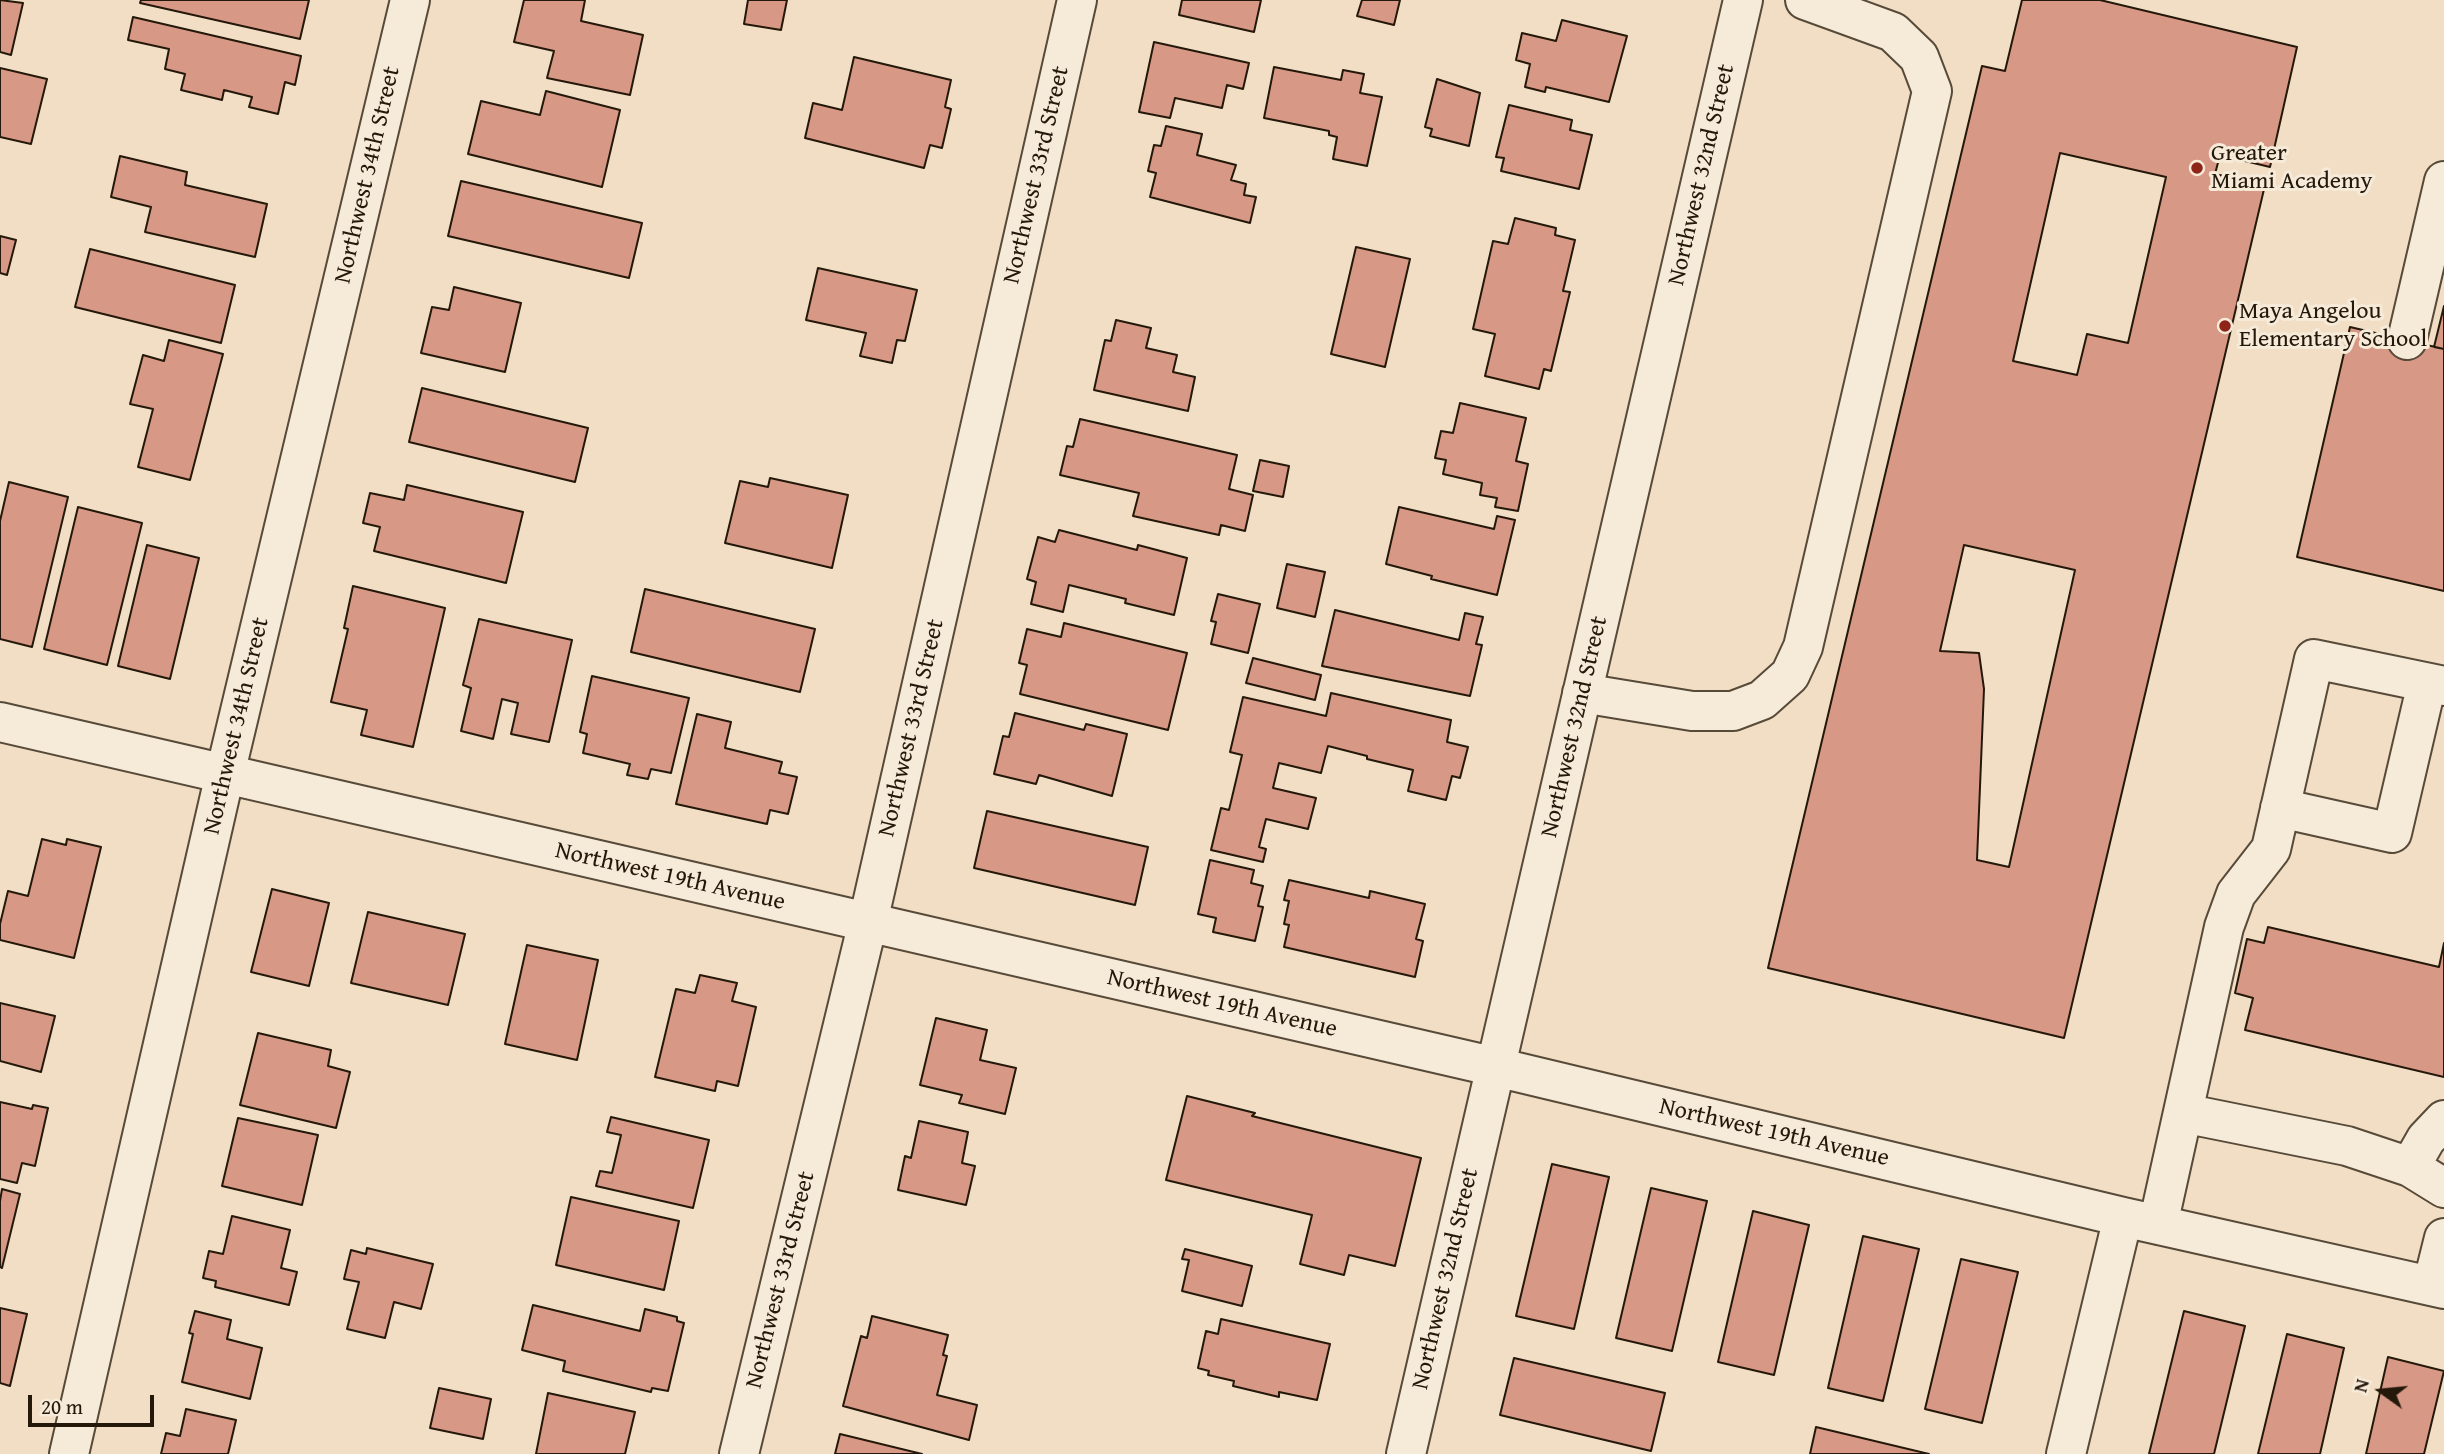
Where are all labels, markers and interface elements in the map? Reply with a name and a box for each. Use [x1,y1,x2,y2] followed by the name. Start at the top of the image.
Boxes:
[1663,62,1741,288] street label: Northwest 32nd Street
[998,63,1076,287] street label: Northwest 33rd Street
[329,64,407,286] street label: Northwest 34th Street
[2211,140,2373,196] place label: Greater Miami Academy
[2189,160,2205,176] marker: Greater Miami Academy
[2239,298,2427,354] place label: Maya Angelou Elementary School
[2217,318,2233,334] marker: Maya Angelou Elementary School
[1536,614,1614,840] street label: Northwest 32nd Street
[198,615,276,837] street label: Northwest 34th Street
[873,616,951,840] street label: Northwest 33rd Street
[552,837,788,917] street label: Northwest 19th Avenue
[1104,964,1340,1044] street label: Northwest 19th Avenue
[1656,1093,1892,1173] street label: Northwest 19th Avenue
[1407,1166,1485,1392] street label: Northwest 32nd Street
[740,1169,822,1391] street label: Northwest 33rd Street
[2346,1356,2416,1426] north arrow
[2346,1376,2376,1395] text: N
[32,1380,158,1424] scale bar
[41,1391,83,1422] text: 20 m

